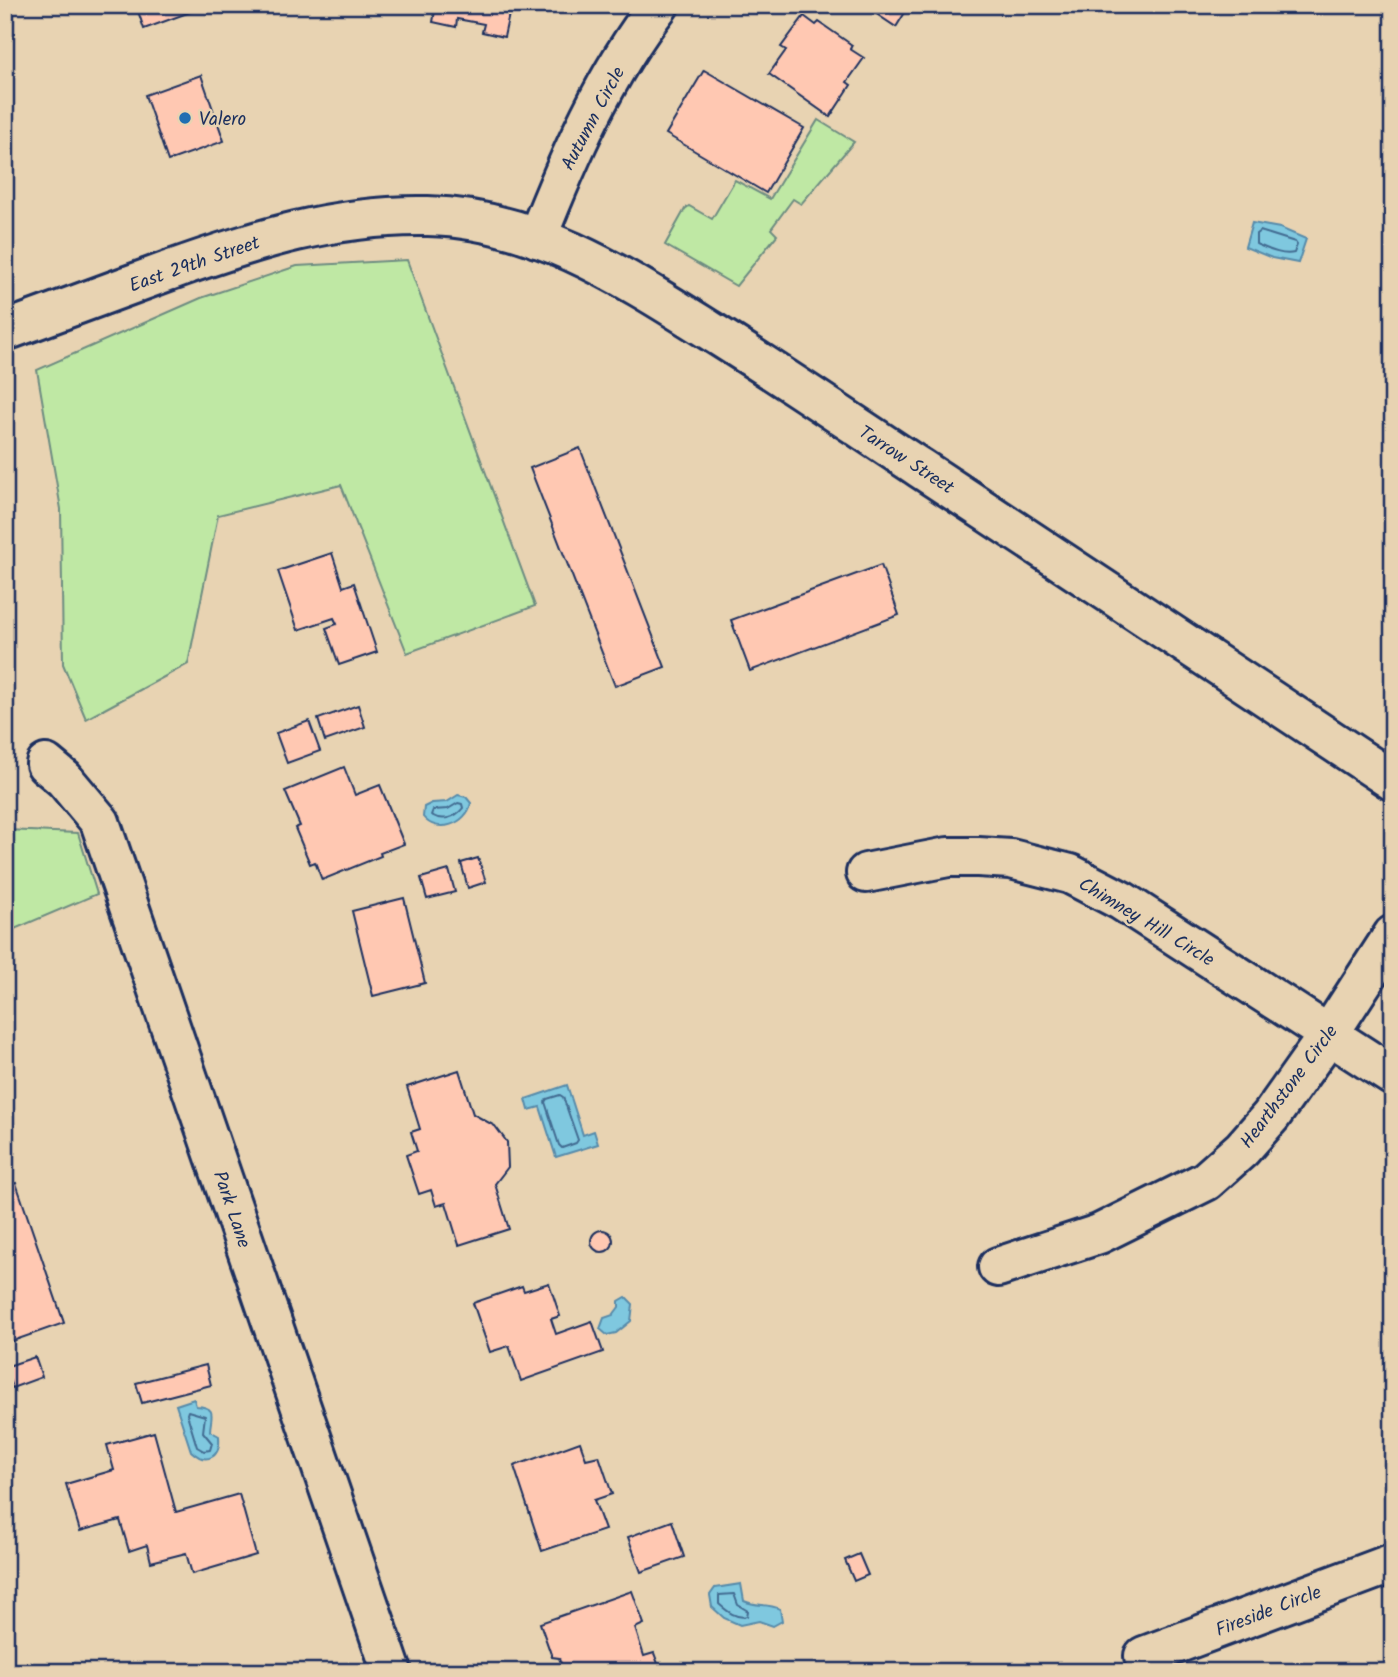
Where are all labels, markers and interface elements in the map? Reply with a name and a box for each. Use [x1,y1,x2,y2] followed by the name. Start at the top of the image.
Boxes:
[554,61,634,176] street label: Autumn Circle
[199,105,246,135] place label: Valero
[177,110,193,126] marker: Valero
[125,228,265,301] street label: East 29th Street
[852,418,960,503] street label: Tarrow Street
[1072,870,1220,976] street label: Chimney Hill Circle
[1233,1019,1346,1155] street label: Hearthstone Circle
[204,1167,258,1253] street label: Park Lane
[1211,1578,1327,1646] street label: Fireside Circle

